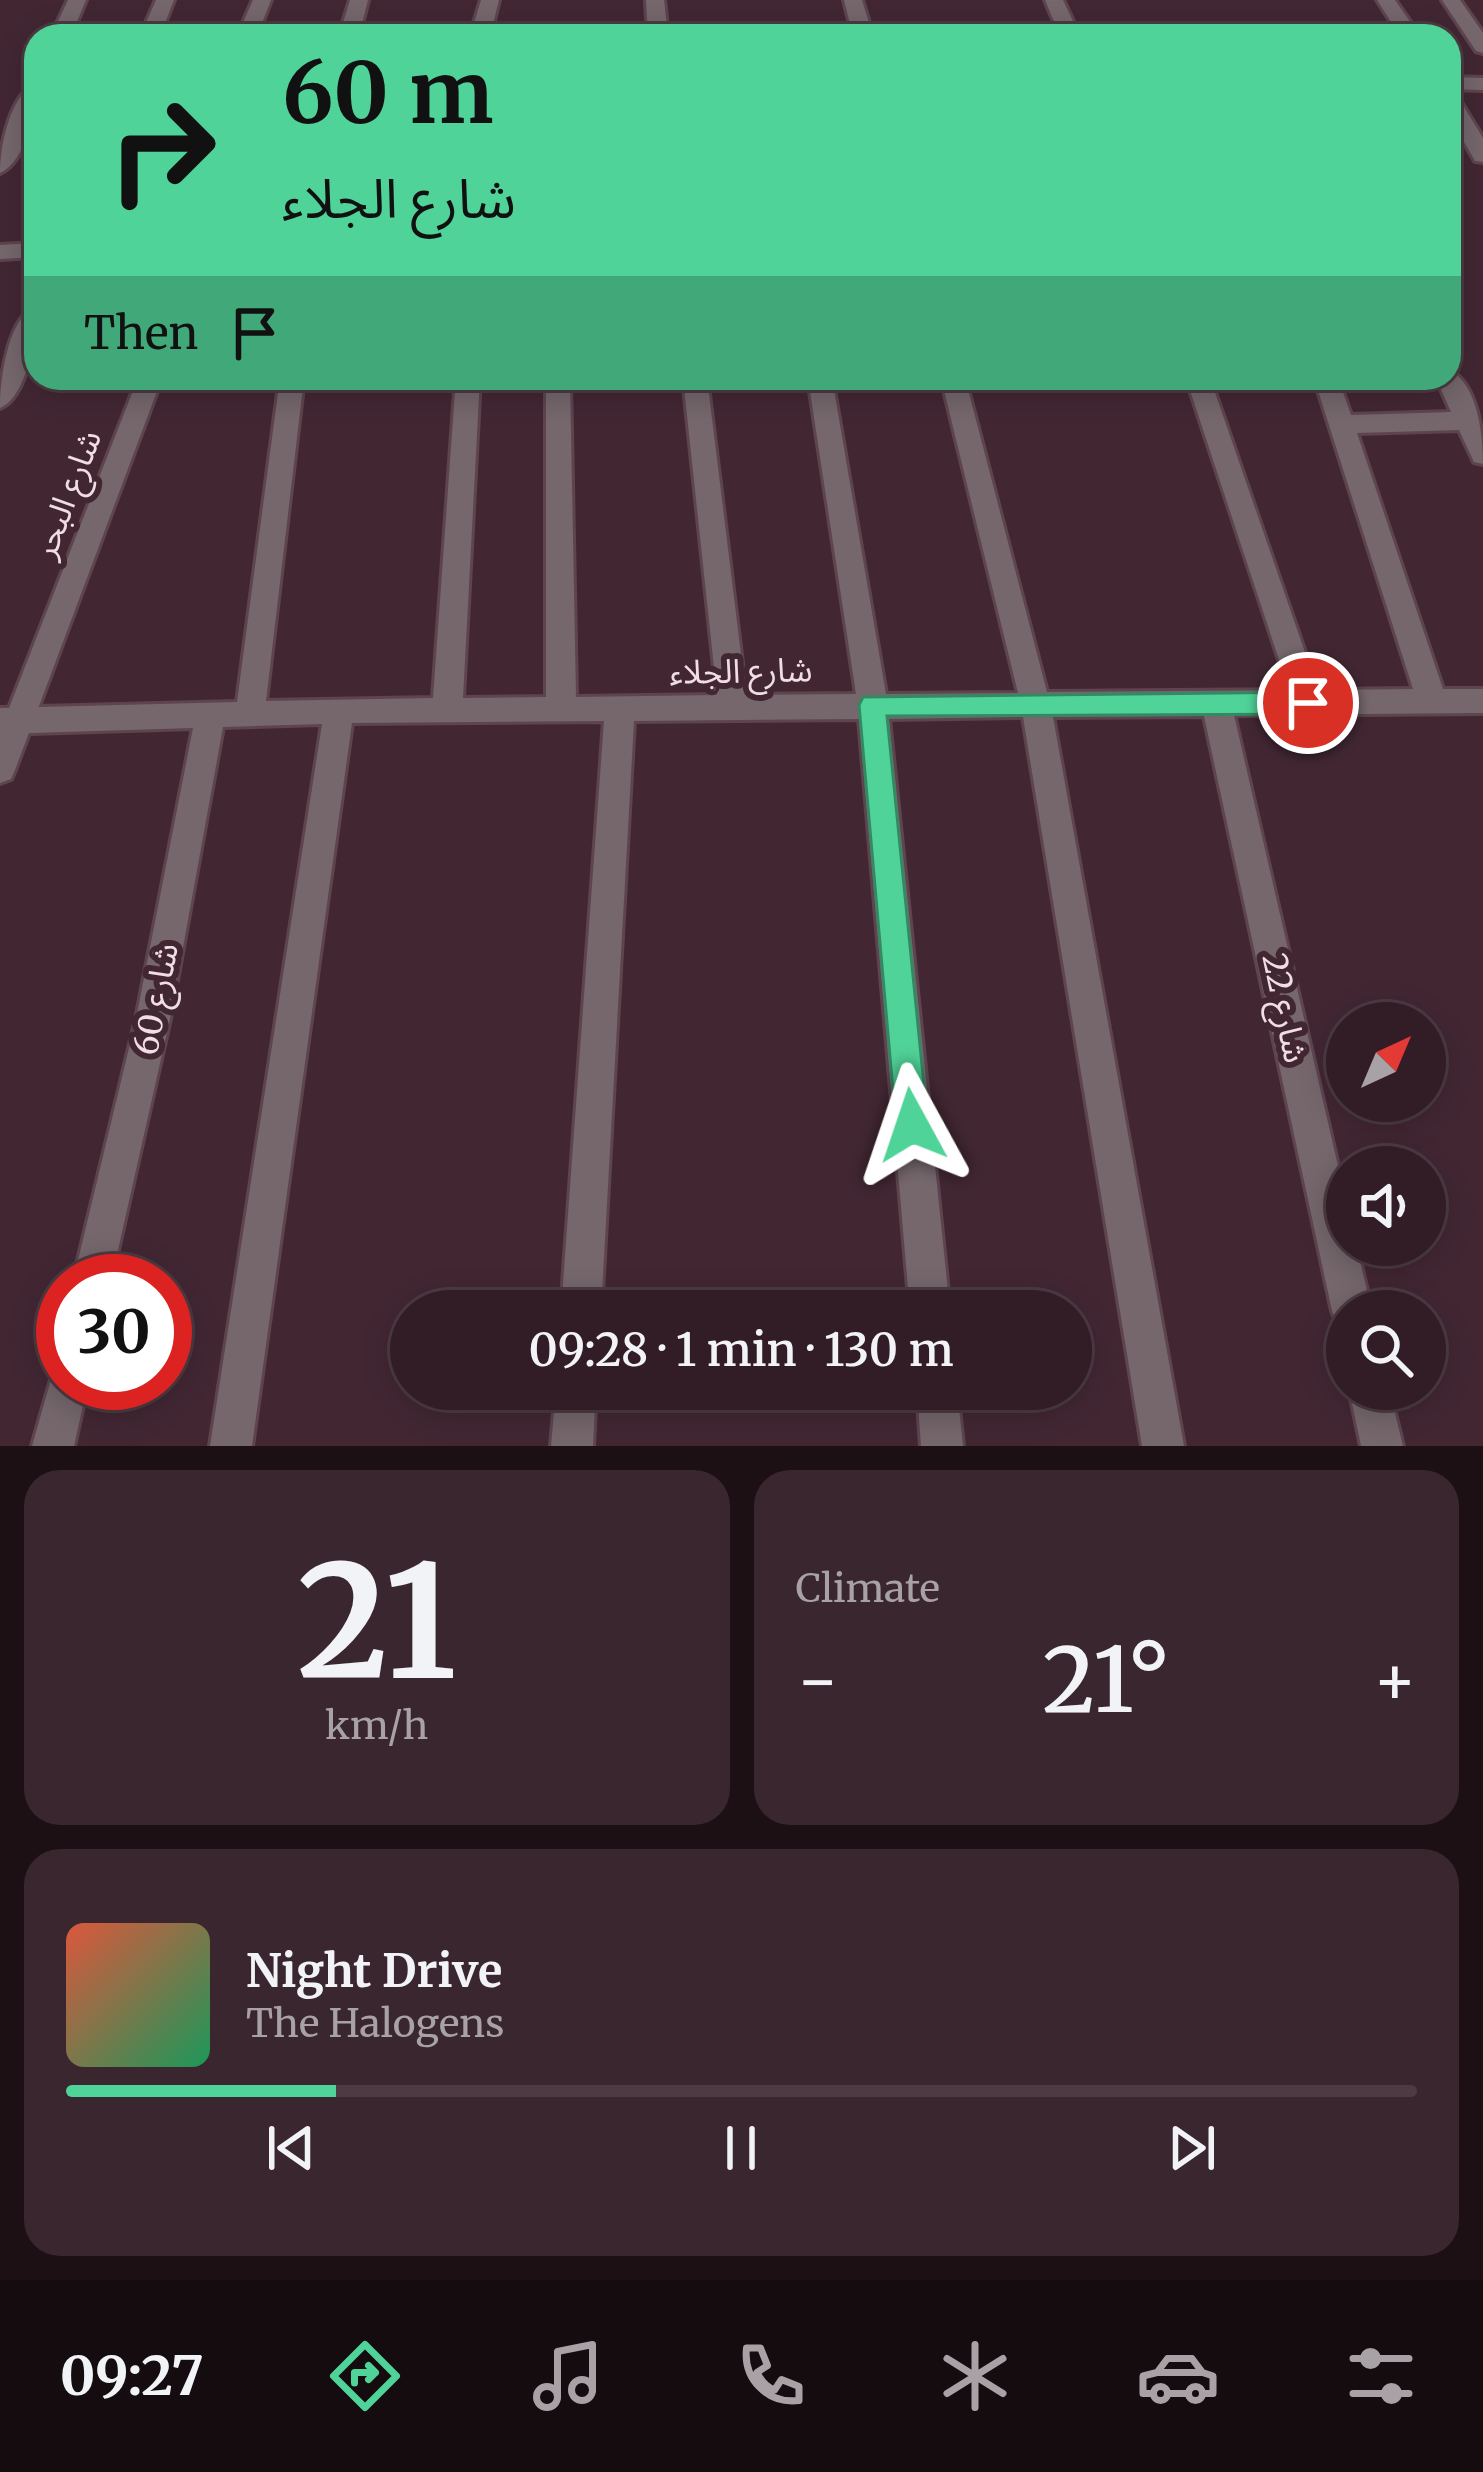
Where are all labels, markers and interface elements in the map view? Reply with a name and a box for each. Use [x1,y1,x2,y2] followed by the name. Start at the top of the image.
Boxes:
[282,40,493,146] text: 60 m
[84,72,240,228] icon: right
[282,165,516,233] text: شارع الجلاء
[222,300,288,366] icon: arrive
[84,305,198,361] text: Then
[23,424,114,566] street label: شارع البحر
[669,649,813,697] street label: شارع الجلاء
[1257,652,1359,754] pin
[1275,670,1341,736] icon: arrive
[125,939,191,1059] street label: شارع 60
[1250,950,1317,1067] street label: شارع 22
[1326,1002,1446,1122] north arrow
[1326,1002,1446,1410] map controls
[849,1062,975,1188] position arrow
[1326,1146,1446,1266] button: sound
[36,1254,192,1410] speed limit sign: 30
[1326,1290,1446,1410] button: search
[528,1322,954,1378] text: 09:28 · 1 min · 130 m
[297,1524,457,1721] text: 21
[796,1564,940,1613] text: Climate
[1042,1623,1170,1737] text: 21°
[796,1639,840,1722] text: −
[1373,1639,1417,1722] text: +
[325,1701,428,1750] text: km/h
[246,1943,502,1999] text: Night Drive
[246,1999,504,2048] text: The Halogens
[258,2115,324,2181] icon: previous
[708,2115,774,2181] icon: pause
[1159,2115,1225,2181] icon: next
[323,2334,407,2418] icon: directions
[526,2334,610,2418] icon: music
[729,2334,813,2418] icon: phone
[933,2334,1017,2418] icon: climate
[1136,2334,1220,2418] icon: car
[1339,2334,1423,2418] icon: filters
[60,2342,204,2410] text: 09:27

